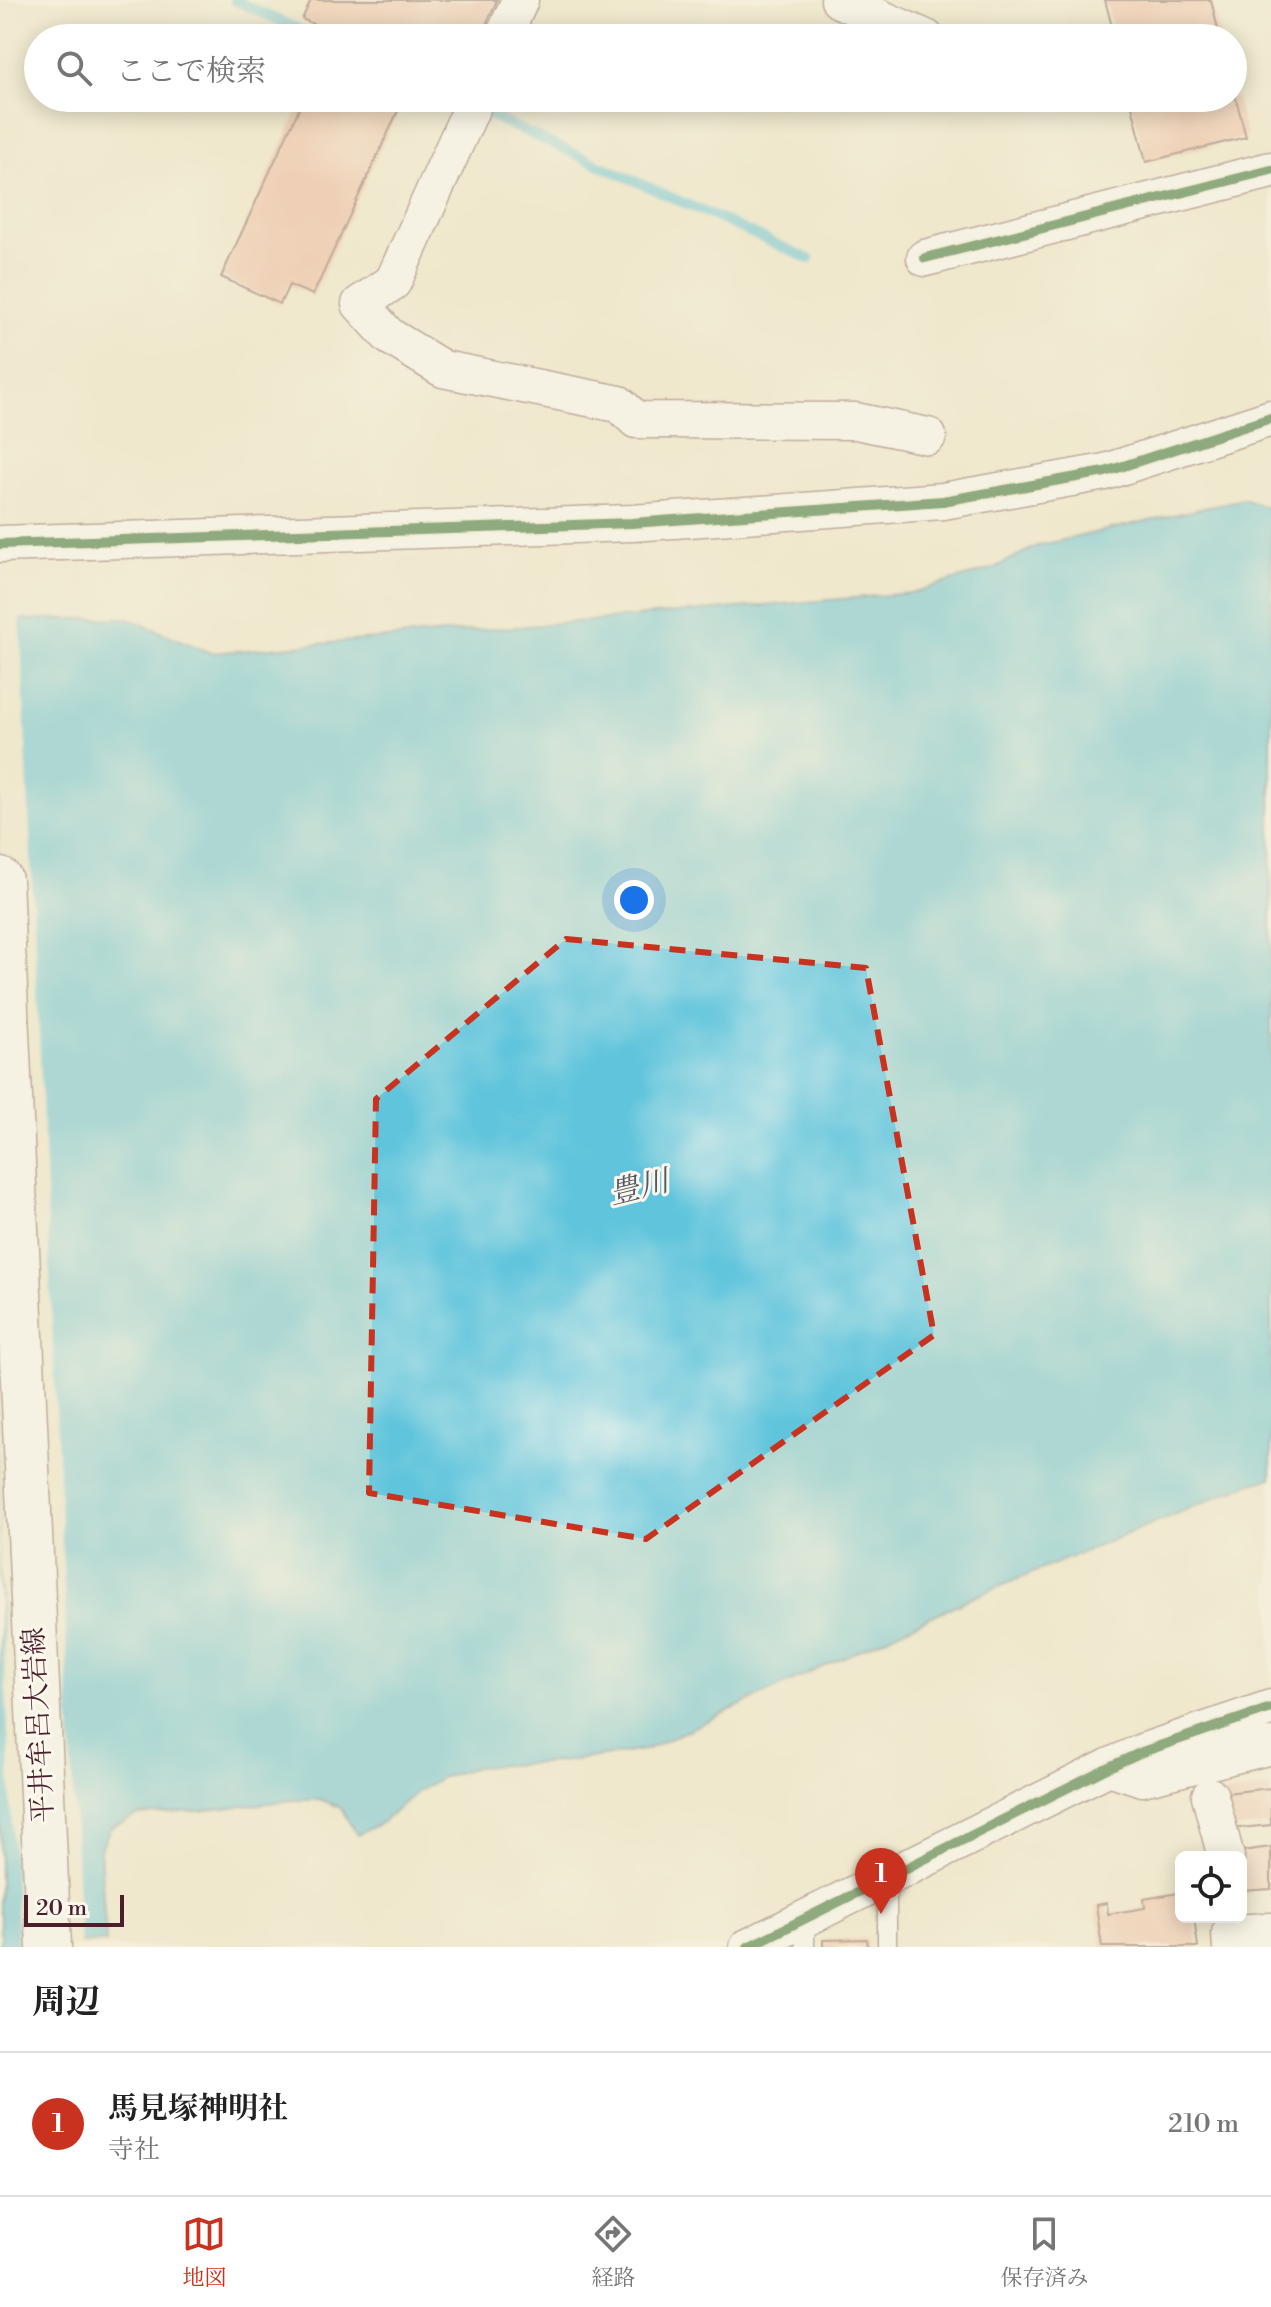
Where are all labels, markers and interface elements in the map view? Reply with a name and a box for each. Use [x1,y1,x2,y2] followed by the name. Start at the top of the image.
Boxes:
[24,24,1247,112] search box
[52,46,96,90] icon: search
[116,53,266,91] text: ここで検索
[614,880,654,920] your location
[605,1162,676,1214] water label: 豊川
[16,1626,62,1824] street label: 平井牟呂大岩線
[855,1848,907,1914] pin: 1
[1175,1851,1247,1923] map controls
[1175,1851,1247,1923] button: locate
[24,1891,124,1927] scale bar
[36,1895,87,1922] text: 20 m
[32,1982,100,2024] text: 周辺
[108,2090,288,2128] text: 馬見塚神明社
[52,2108,64,2140] text: 1
[1168,2108,1239,2140] text: 210 m
[108,2134,160,2166] text: 寺社
[182,2212,227,2292] tab: 地図
[591,2212,636,2292] tab: 経路
[1000,2212,1089,2292] tab: 保存済み

